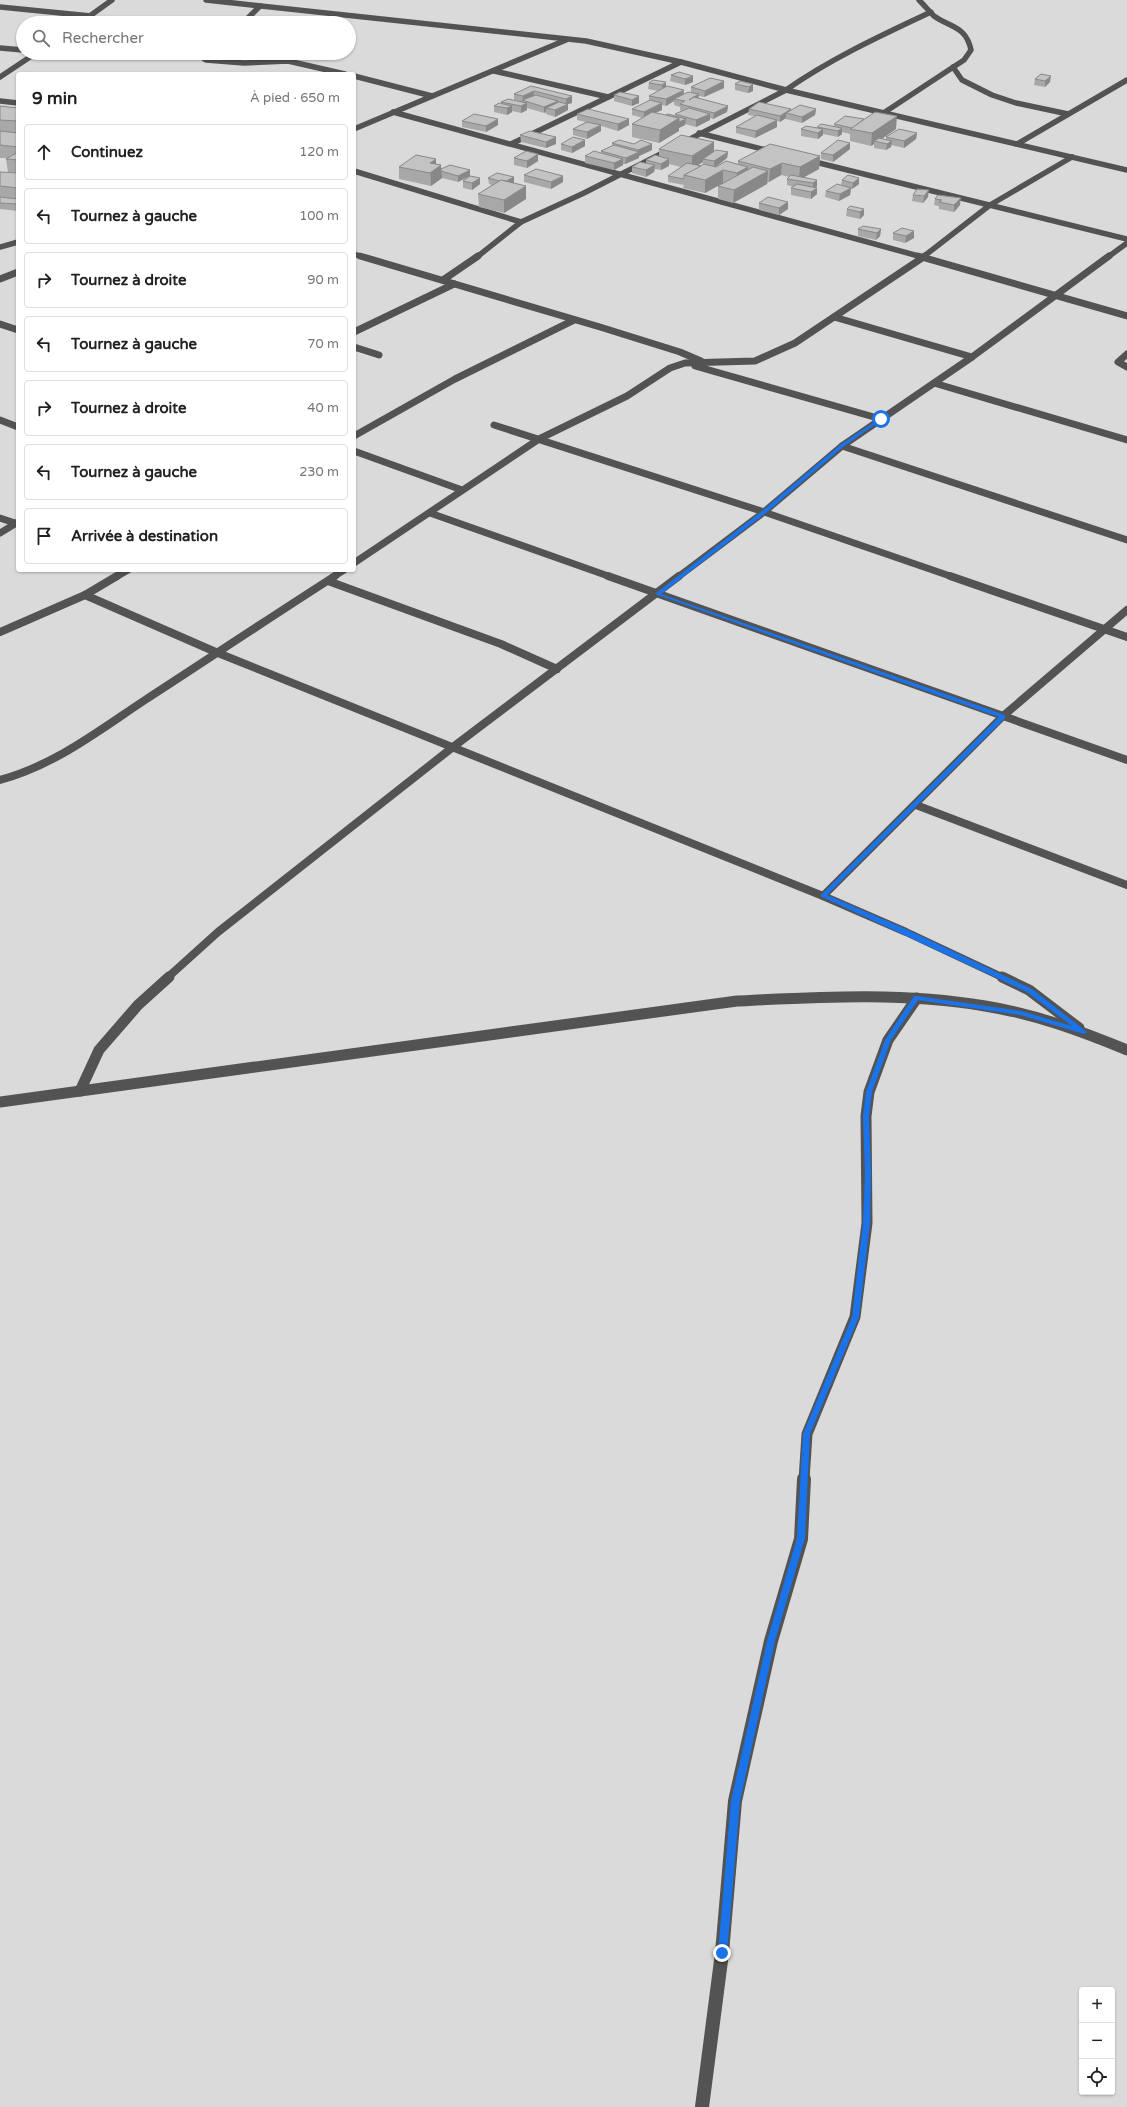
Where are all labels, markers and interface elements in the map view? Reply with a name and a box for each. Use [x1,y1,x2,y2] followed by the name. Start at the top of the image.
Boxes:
[16,16,356,60] search box
[30,27,52,49] icon: search
[62,29,144,47] text: Rechercher
[32,88,77,109] text: 9 min
[250,90,340,106] text: À pied · 650 m
[33,141,55,163] icon: ahead
[71,143,143,161] text: Continuez
[299,144,339,160] text: 120 m
[33,205,55,227] icon: left
[71,207,197,225] text: Tournez à gauche
[299,208,339,224] text: 100 m
[33,269,55,291] icon: right
[71,271,186,289] text: Tournez à droite
[307,272,339,288] text: 90 m
[33,333,55,355] icon: left
[71,335,197,353] text: Tournez à gauche
[307,336,339,352] text: 70 m
[33,397,55,419] icon: right
[71,399,186,417] text: Tournez à droite
[307,400,339,416] text: 40 m
[872,410,890,428] route start
[33,461,55,483] icon: left
[71,463,197,481] text: Tournez à gauche
[299,464,339,480] text: 230 m
[33,525,55,547] icon: arrive
[71,527,218,545] text: Arrivée à destination
[713,1944,731,1962] route end
[1079,1987,1115,2095] map controls
[1079,1987,1115,2023] button: +
[1079,2023,1115,2059] button: −
[1079,2059,1115,2095] button: locate

